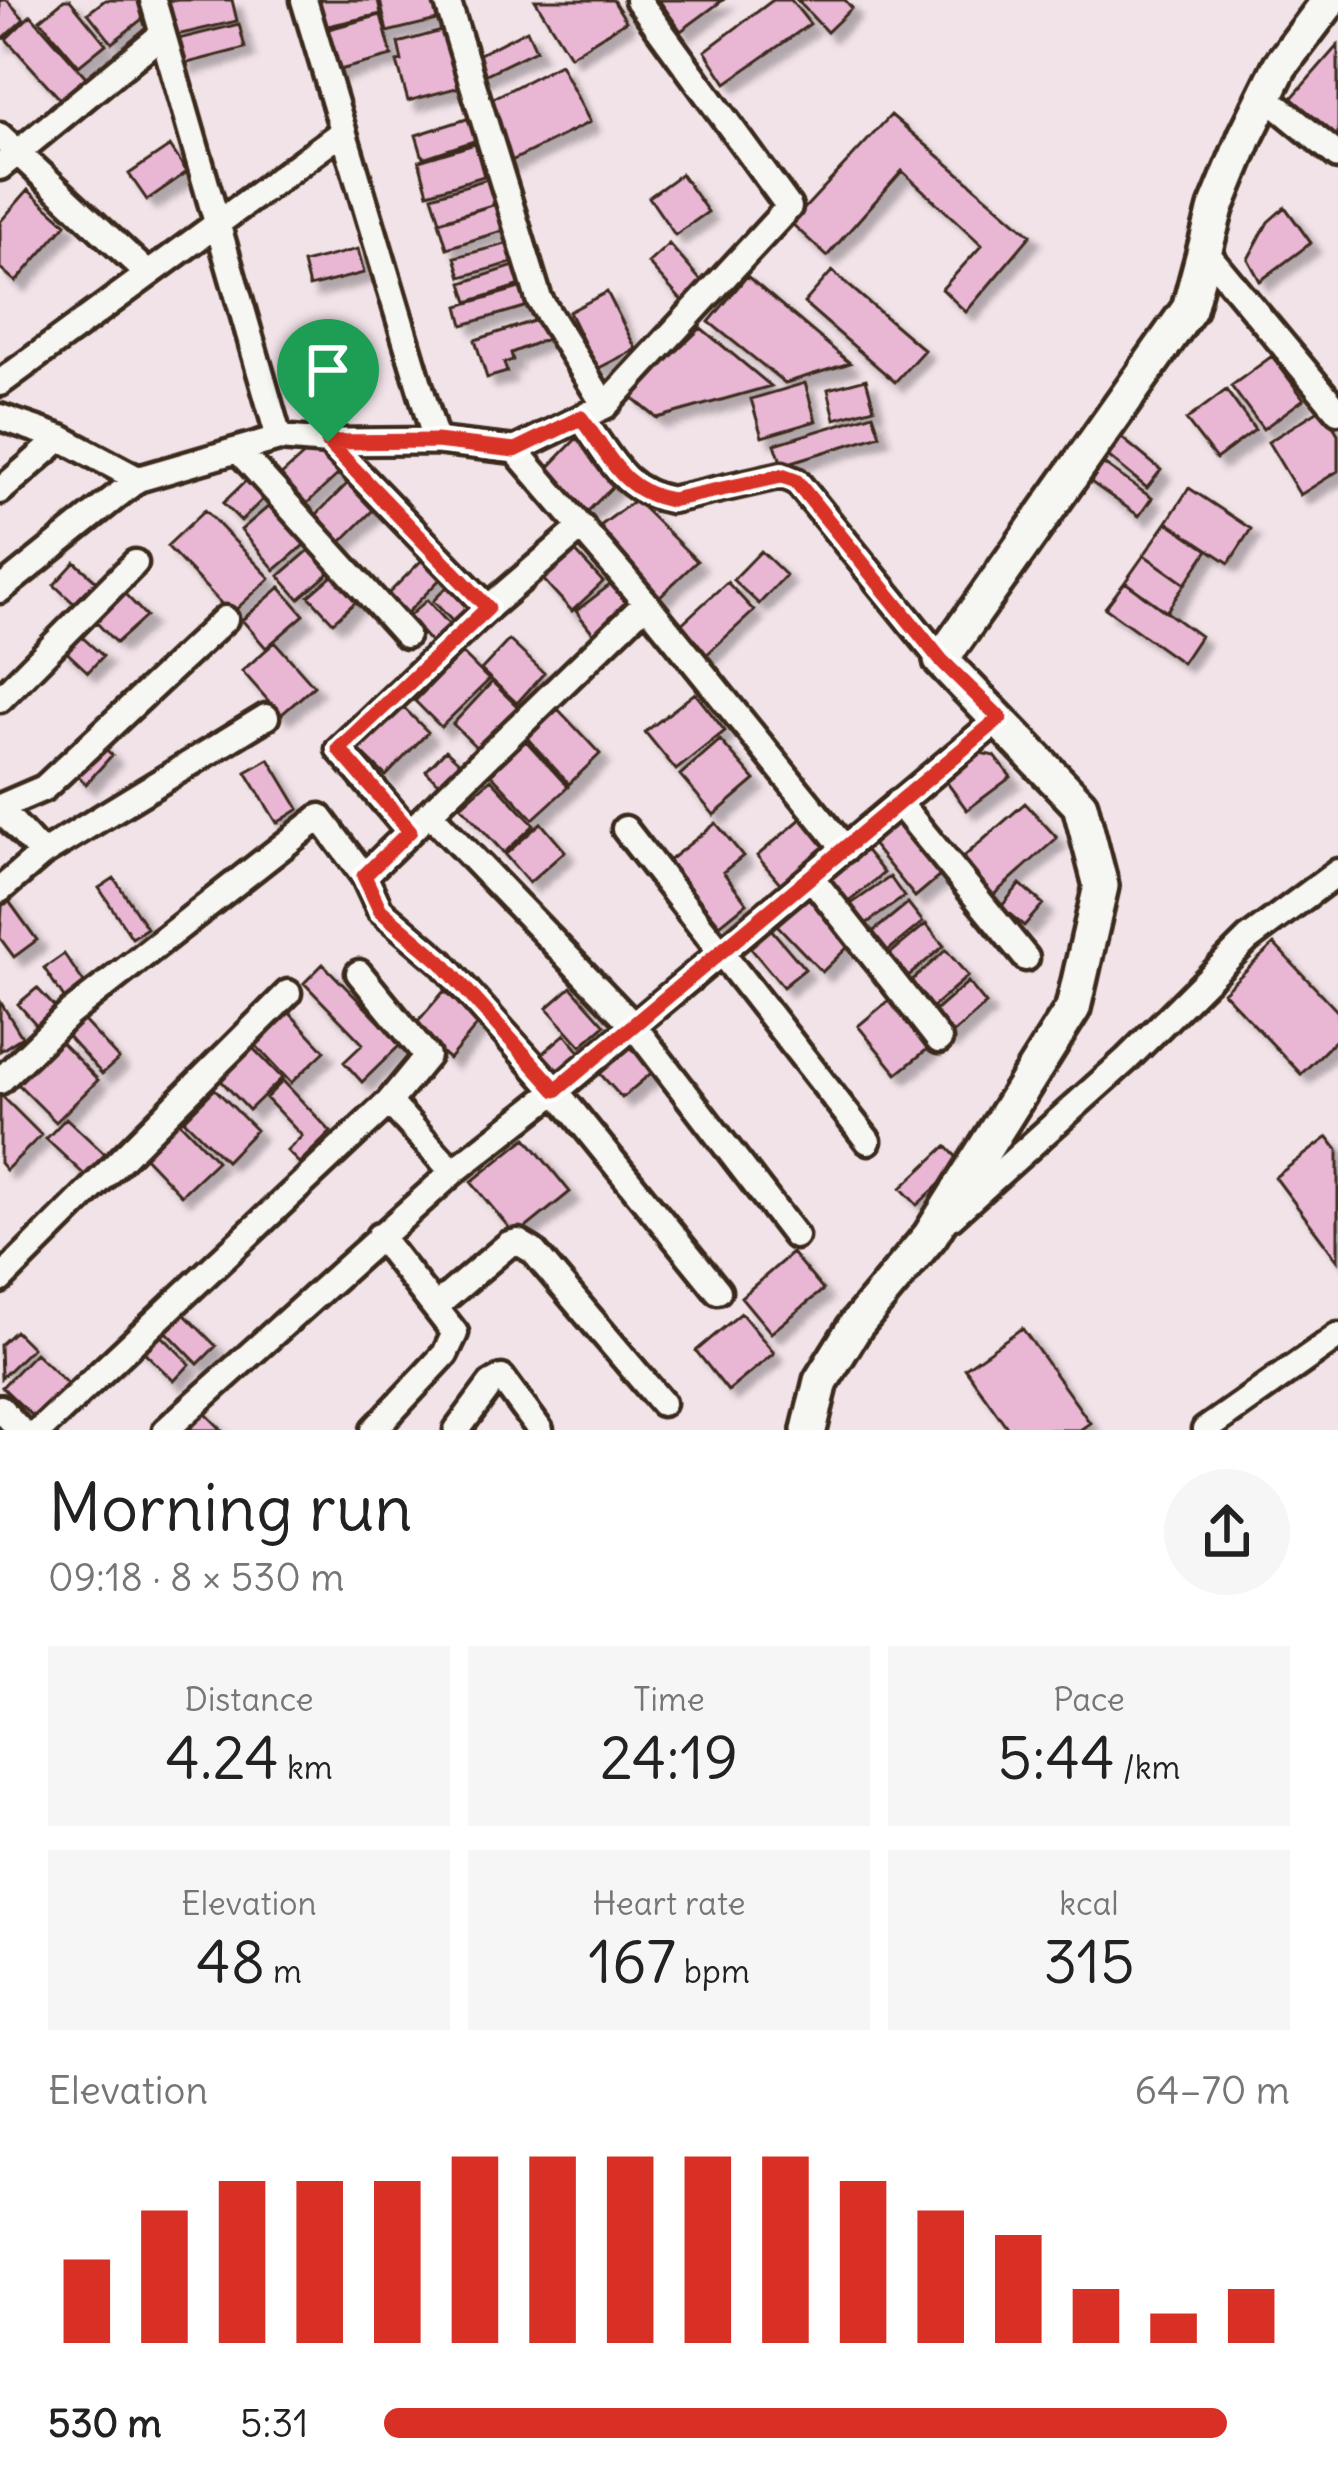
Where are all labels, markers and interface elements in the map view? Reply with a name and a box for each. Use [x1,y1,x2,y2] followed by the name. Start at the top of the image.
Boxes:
[277,319,379,442] pin
[295,337,361,403] icon: arrive
[48,1466,412,1549] text: Morning run
[1164,1469,1290,1595] button: share
[48,1553,344,1602] text: 09:18 · 8 × 530 m
[185,1678,313,1720] text: Distance
[633,1678,705,1720] text: Time
[1053,1678,1125,1720] text: Pace
[165,1720,279,1795] text: 4.24
[600,1720,738,1795] text: 24:19
[997,1720,1115,1795] text: 5:44
[279,1746,333,1788] text: km
[1115,1746,1181,1788] text: /km
[181,1882,317,1924] text: Elevation
[592,1882,746,1924] text: Heart rate
[1059,1882,1119,1924] text: kcal
[196,1924,265,1999] text: 48
[588,1924,676,1999] text: 167
[1043,1924,1135,1999] text: 315
[265,1950,302,1992] text: m
[676,1950,750,1992] text: bpm
[48,2066,208,2115] text: Elevation
[1135,2066,1290,2115] text: 64–70 m
[48,2399,162,2448] text: 530 m
[240,2399,308,2448] text: 5:31

